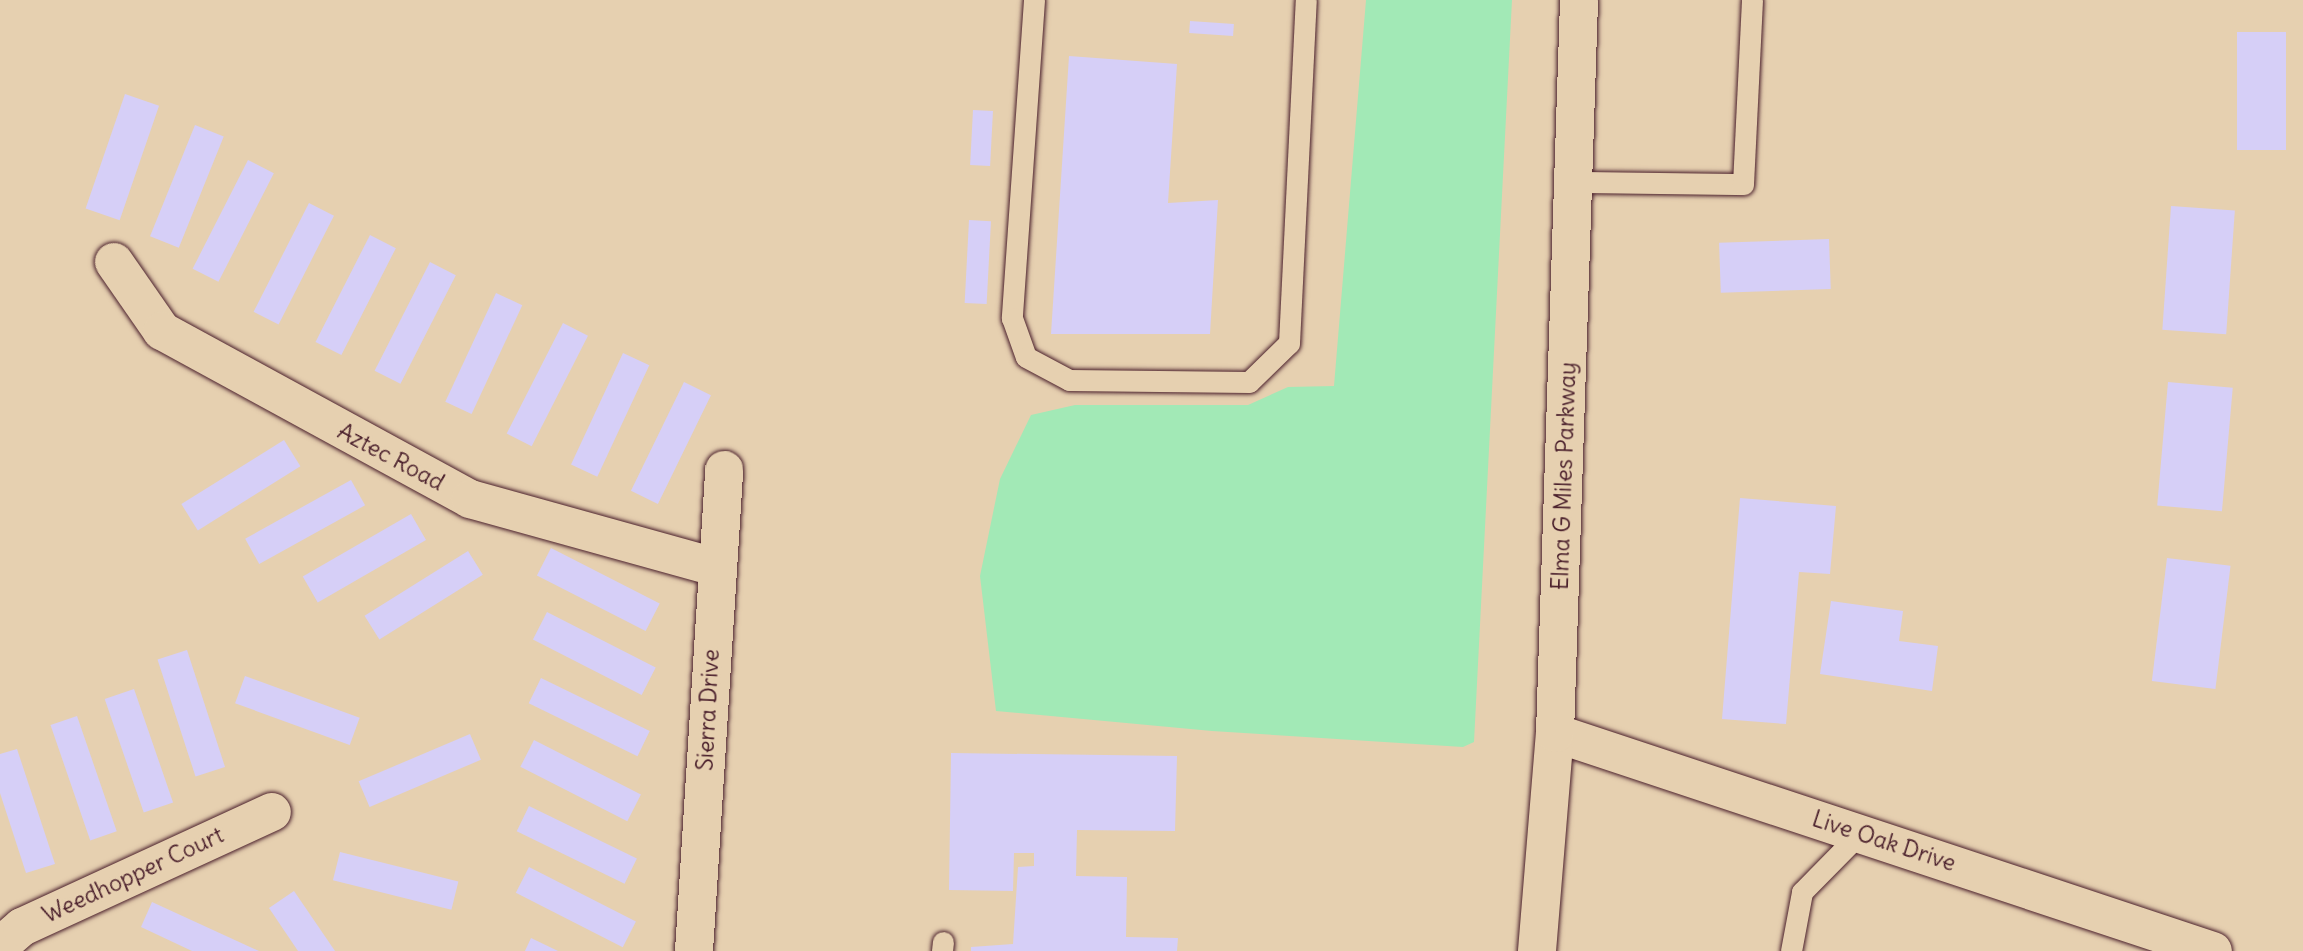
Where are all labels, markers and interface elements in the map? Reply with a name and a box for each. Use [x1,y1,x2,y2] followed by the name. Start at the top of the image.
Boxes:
[1546,361,1582,591] street label: Elma G Miles Parkway
[333,417,449,497] street label: Aztec Road
[691,648,725,772] street label: Sierra Drive
[1809,805,1959,877] street label: Live Oak Drive
[38,821,228,929] street label: Weedhopper Court

